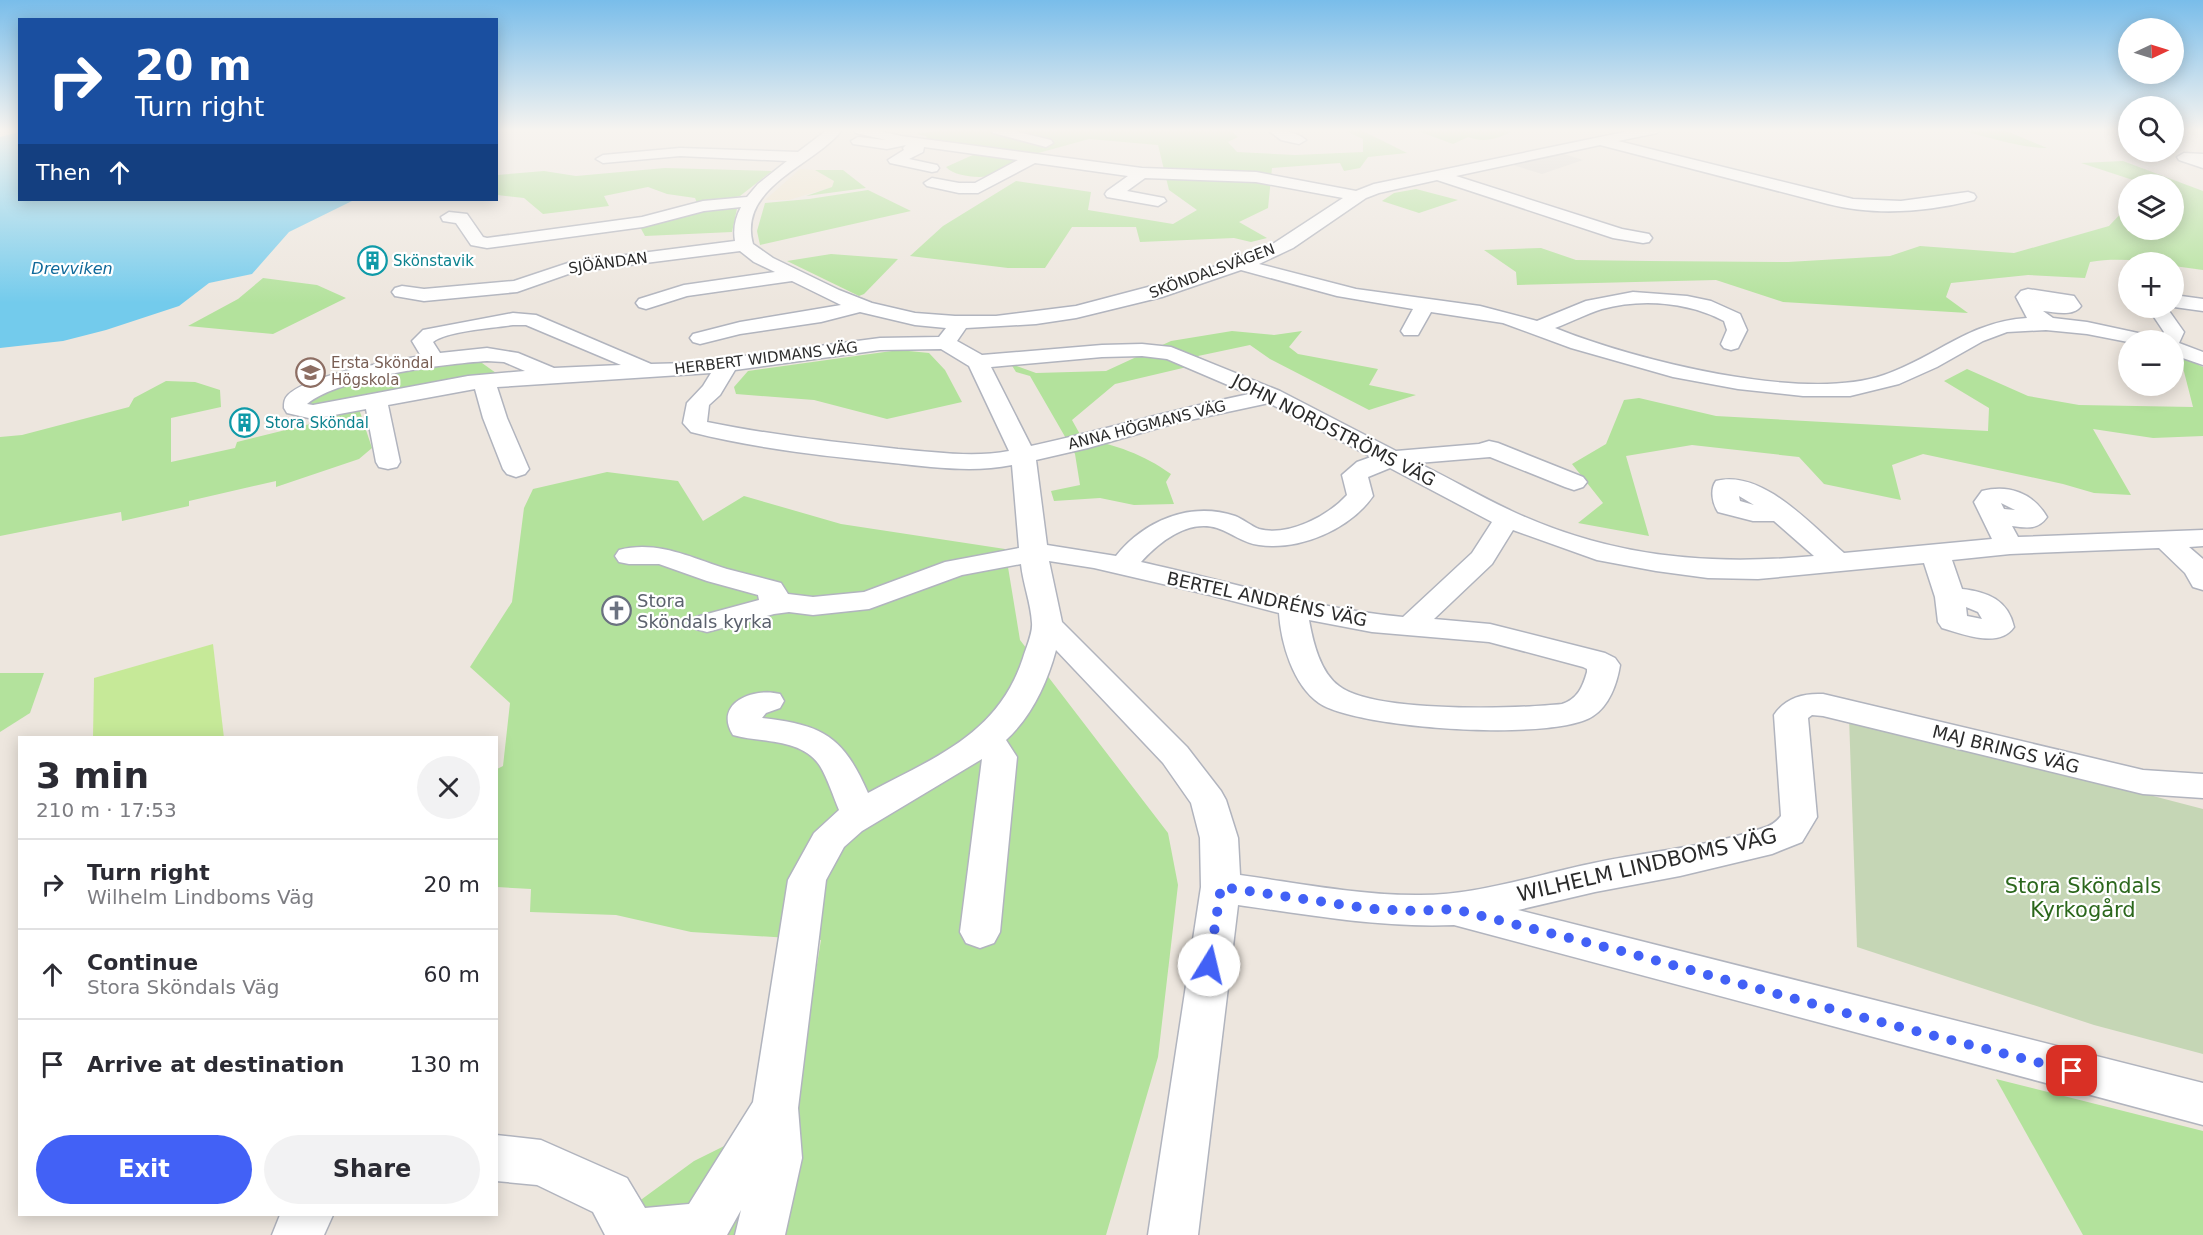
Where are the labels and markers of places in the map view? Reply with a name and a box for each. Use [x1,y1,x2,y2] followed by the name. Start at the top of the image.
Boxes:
[356,245,388,277] building icon: Skönstavik
[393,252,474,270] place label: Skönstavik
[331,354,434,389] place label: Ersta Sköndal Högskola
[294,356,326,388] school or university icon: Ersta Sköndal Högskola
[228,407,260,439] building icon: Stora Sköndal
[265,414,369,432] place label: Stora Sköndal
[637,590,772,632] place label: Stora Sköndals kyrka
[600,594,632,626] church icon: Stora Sköndals kyrka
[2046,1045,2097,1096] pin

